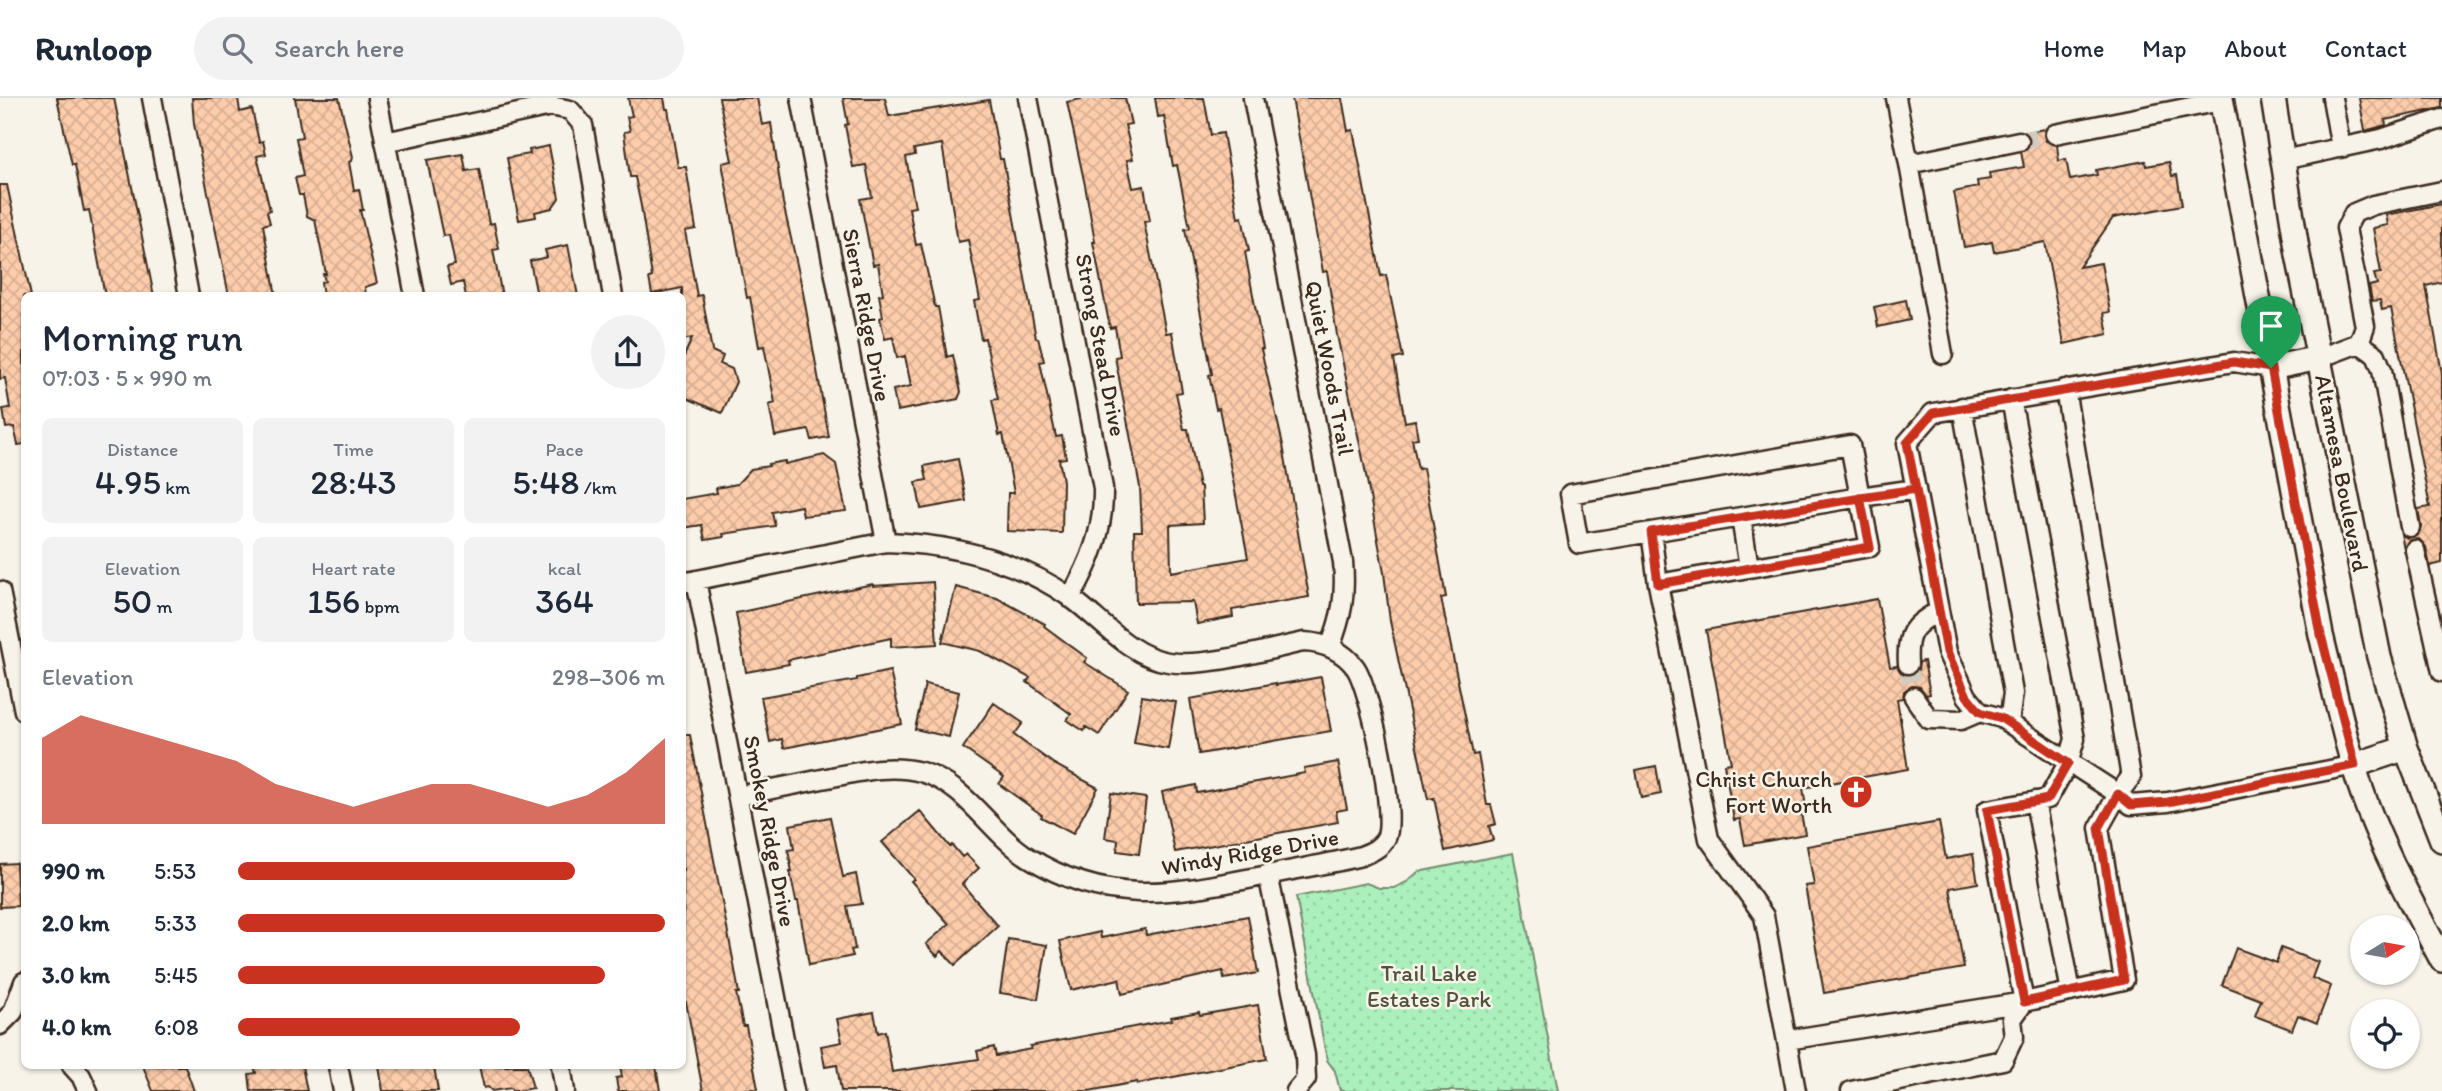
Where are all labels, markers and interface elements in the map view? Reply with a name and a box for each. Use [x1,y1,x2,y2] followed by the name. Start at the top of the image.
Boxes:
[194,17,684,80] search box
[35,29,152,68] text: Runloop
[218,29,256,67] icon: search
[274,32,405,64] text: Search here
[2044,34,2104,63] text: Home
[2142,34,2186,63] text: Map
[2224,34,2287,63] text: About
[2325,34,2407,63] text: Contact
[837,226,897,404] street label: Sierra Ridge Drive
[1070,251,1132,439] street label: Strong Stead Drive
[1299,278,1361,458] street label: Quiet Woods Trail
[2241,296,2301,368] pin
[2252,307,2290,345] icon: arrive
[42,315,243,361] text: Morning run
[591,315,665,389] button: share
[42,364,212,392] text: 07:03 · 5 × 990 m
[2309,372,2375,574] street label: Altamesa Boulevard
[107,438,178,461] text: Distance
[333,438,374,461] text: Time
[545,438,584,461] text: Pace
[95,461,161,503] text: 4.95
[310,461,397,503] text: 28:43
[512,461,579,503] text: 5:48
[161,476,190,499] text: km
[579,476,617,499] text: /km
[105,557,180,580] text: Elevation
[311,557,396,580] text: Heart rate
[548,557,581,580] text: kcal
[112,580,152,622] text: 50
[307,580,360,622] text: 156
[535,580,594,622] text: 364
[152,595,173,618] text: m
[360,595,400,618] text: bpm
[42,663,133,691] text: Elevation
[552,663,665,691] text: 298–306 m
[738,733,802,929] street label: Smokey Ridge Drive
[1695,765,1832,819] place label: Christ Church Fort Worth
[1837,773,1875,811] church icon: Christ Church Fort Worth
[1159,823,1341,881] street label: Windy Ridge Drive
[42,857,105,885] text: 990 m
[154,857,196,885] text: 5:53
[42,909,110,937] text: 2.0 km
[154,909,197,937] text: 5:33
[2350,915,2420,985] north arrow
[2350,915,2420,1069] map controls
[1367,959,1491,1013] park label: Trail Lake Estates Park
[42,961,110,989] text: 3.0 km
[154,961,198,989] text: 5:45
[2350,999,2420,1069] button: locate
[42,1013,111,1041] text: 4.0 km
[154,1013,199,1041] text: 6:08

